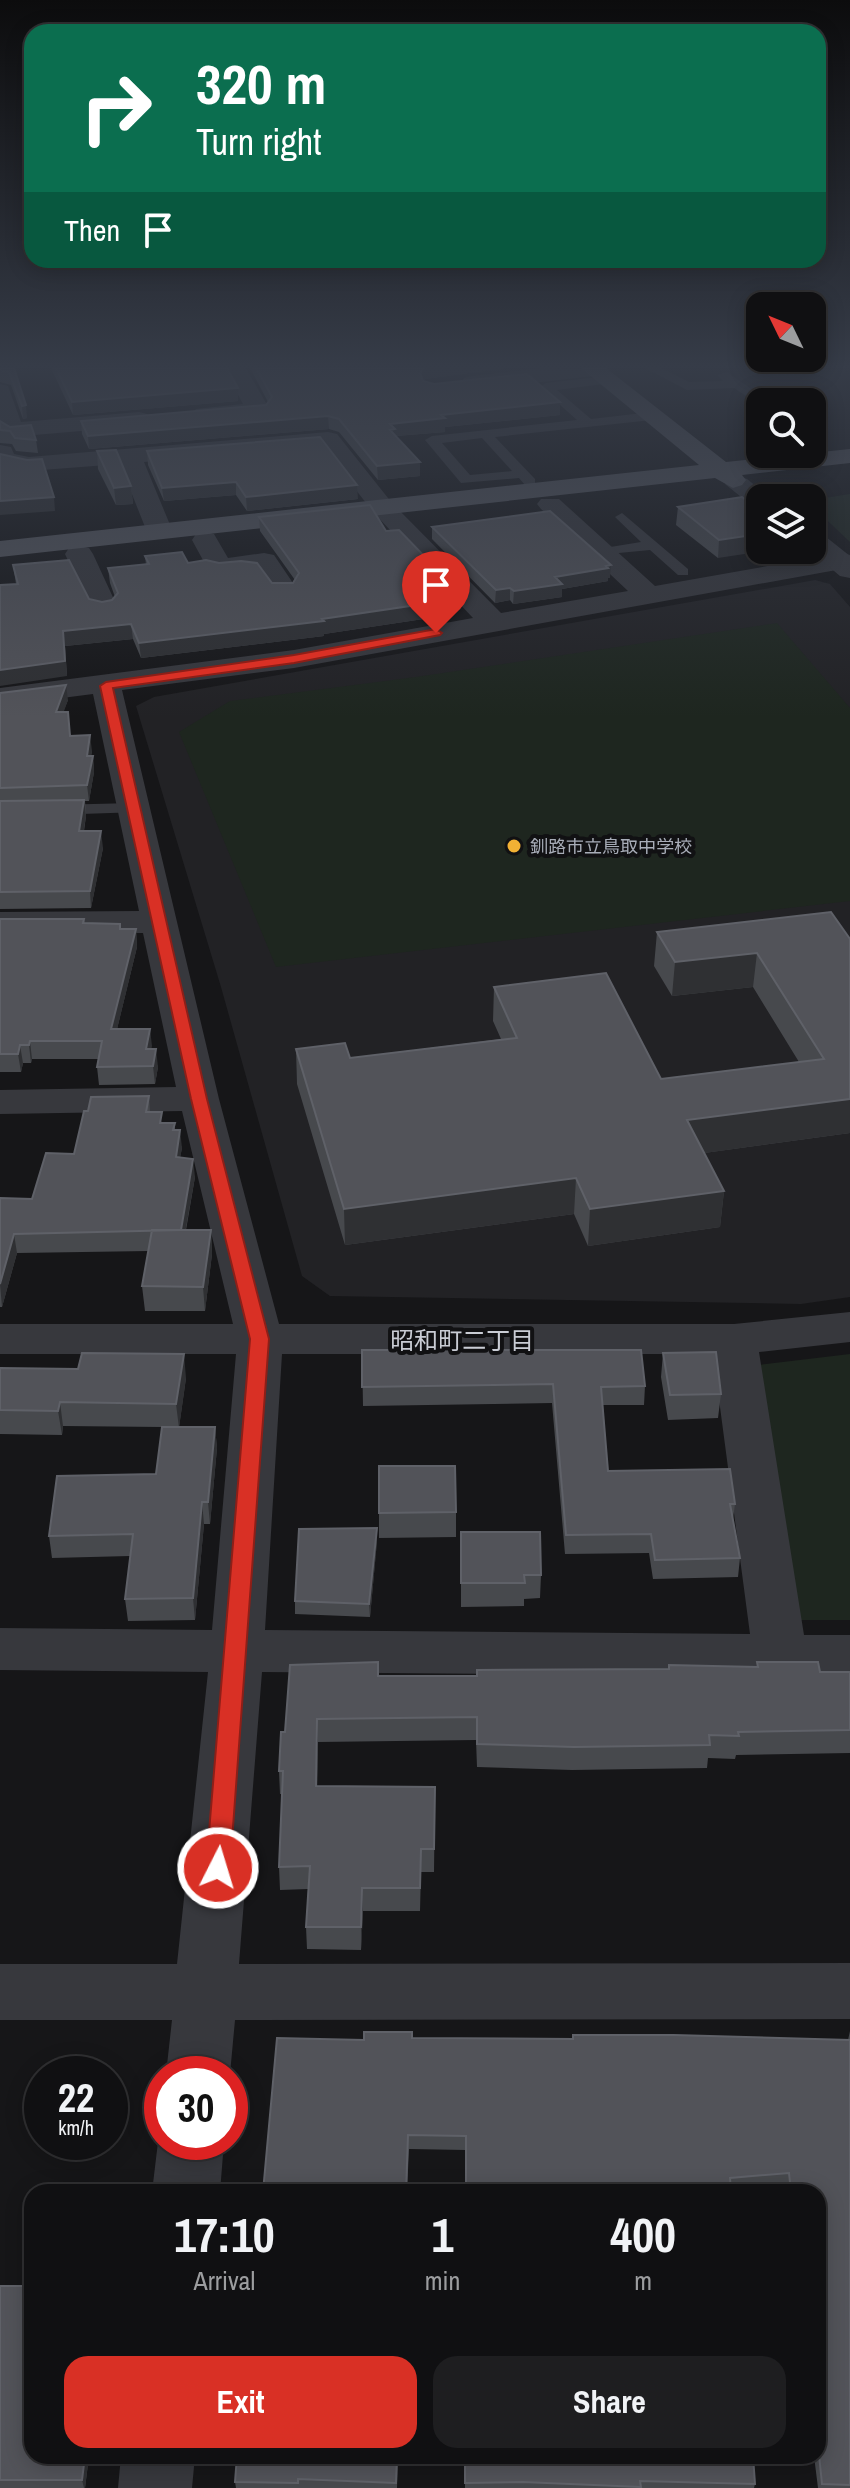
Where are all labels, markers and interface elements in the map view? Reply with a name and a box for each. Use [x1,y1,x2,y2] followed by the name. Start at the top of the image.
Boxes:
[196,46,326,121] text: 320 m
[64,56,168,160] icon: right
[196,118,321,166] text: Turn right
[136,208,180,252] icon: arrive
[64,210,120,250] text: Then
[746,292,826,372] north arrow
[746,292,826,564] map controls
[746,388,826,468] button: search
[746,484,826,564] button: layers
[402,551,470,633] pin
[414,563,458,607] icon: arrive
[530,834,692,859] place label: 釧路市立鳥取中学校
[505,837,523,855] marker: 釧路市立鳥取中学校
[390,1324,534,1356] district label: 昭和町二丁目
[176,1826,260,1910] position arrow
[144,2056,248,2160] speed limit sign: 30
[58,2071,94,2124] text: 22
[58,2114,94,2141] text: km/h
[174,2202,275,2267] text: 17:10
[432,2202,453,2267] text: 1
[610,2202,676,2267] text: 400
[194,2263,255,2298] text: Arrival
[425,2263,460,2298] text: min
[634,2263,652,2298] text: m
[64,2356,417,2448] button: Exit
[433,2356,786,2448] button: Share

